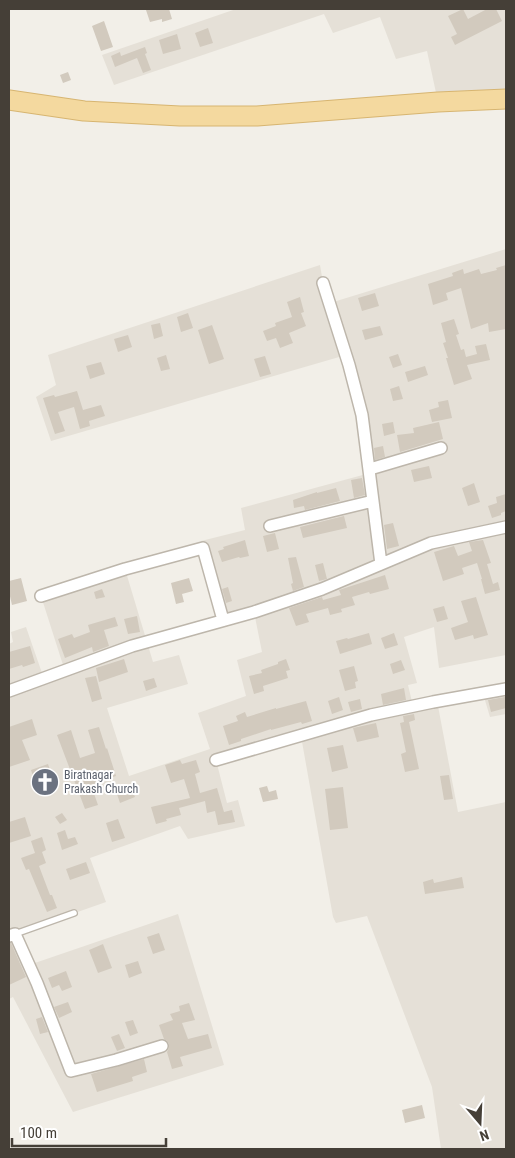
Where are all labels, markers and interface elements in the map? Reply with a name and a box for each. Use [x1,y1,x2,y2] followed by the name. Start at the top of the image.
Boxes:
[30,767,60,797] church icon: Biratnagar Prakash Church
[64,768,138,796] place label: Biratnagar Prakash Church
[455,1098,505,1148] north arrow
[12,1116,166,1148] scale bar
[20,1124,57,1142] text: 100 m
[478,1126,491,1144] text: N

